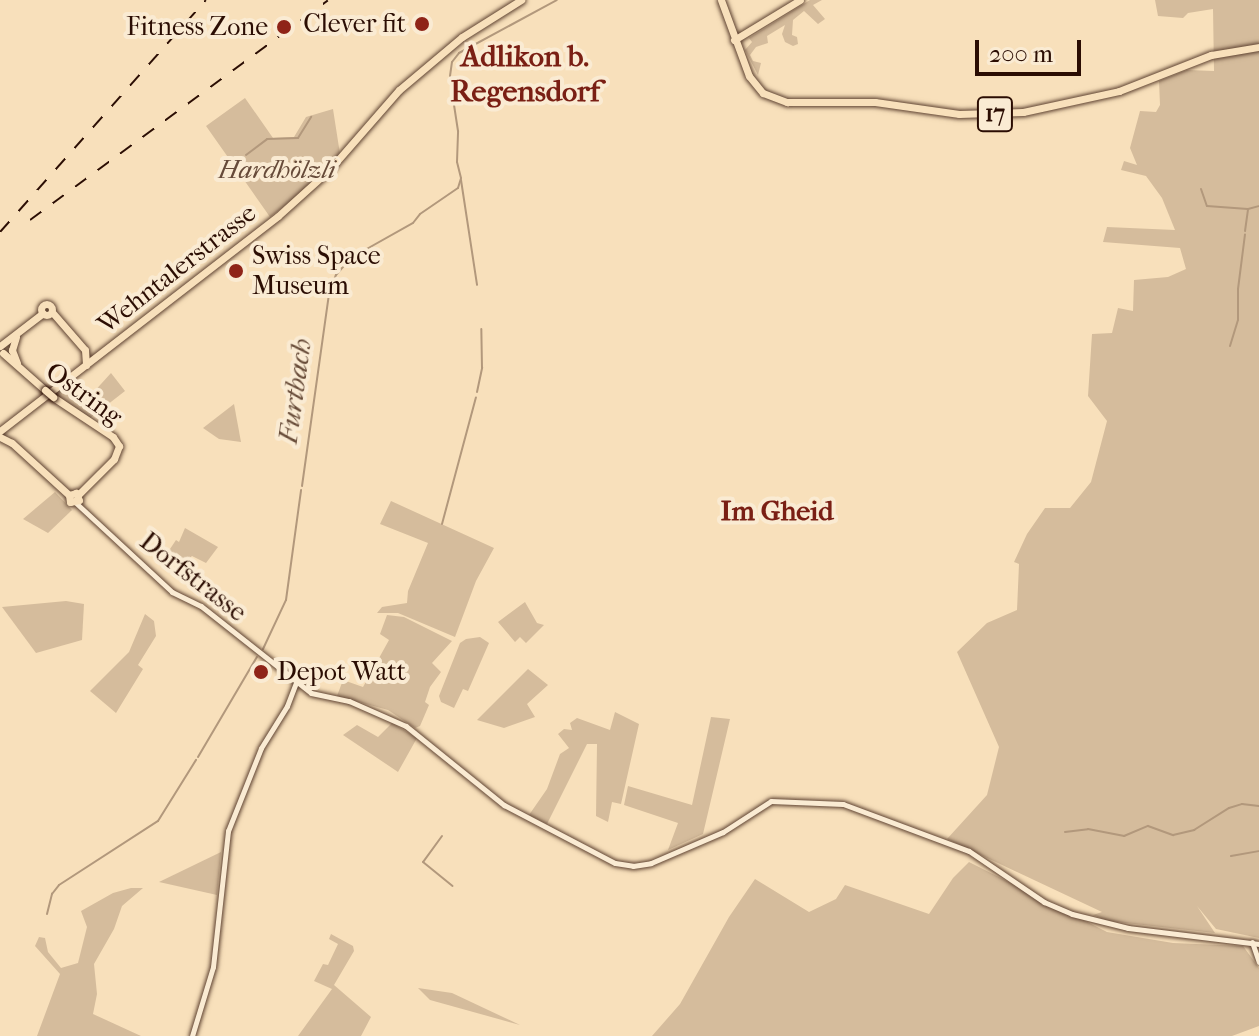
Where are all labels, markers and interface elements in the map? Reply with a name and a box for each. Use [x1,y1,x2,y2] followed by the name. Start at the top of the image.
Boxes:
[303,8,406,40] place label: Clever fit
[126,11,268,43] place label: Fitness Zone
[413,15,431,33] marker: Clever fit
[275,18,293,36] marker: Fitness Zone
[979,24,1085,74] scale bar
[450,39,600,110] district label: Adlikon b. Regensdorf
[989,40,1053,68] text: 200 m
[975,94,1015,134] road number: 17
[219,154,335,186] park label: Hardhölzli
[92,198,262,340] street label: Wehntalerstrasse
[252,240,381,302] place label: Swiss Space Museum
[227,262,245,280] marker: Swiss Space Museum
[271,336,319,446] water label: Furtbach
[40,356,128,432] street label: Ostring
[721,494,833,528] district label: Im Gheid
[134,526,252,628] street label: Dorfstrasse
[277,656,406,688] place label: Depot Watt
[252,663,270,681] marker: Depot Watt

